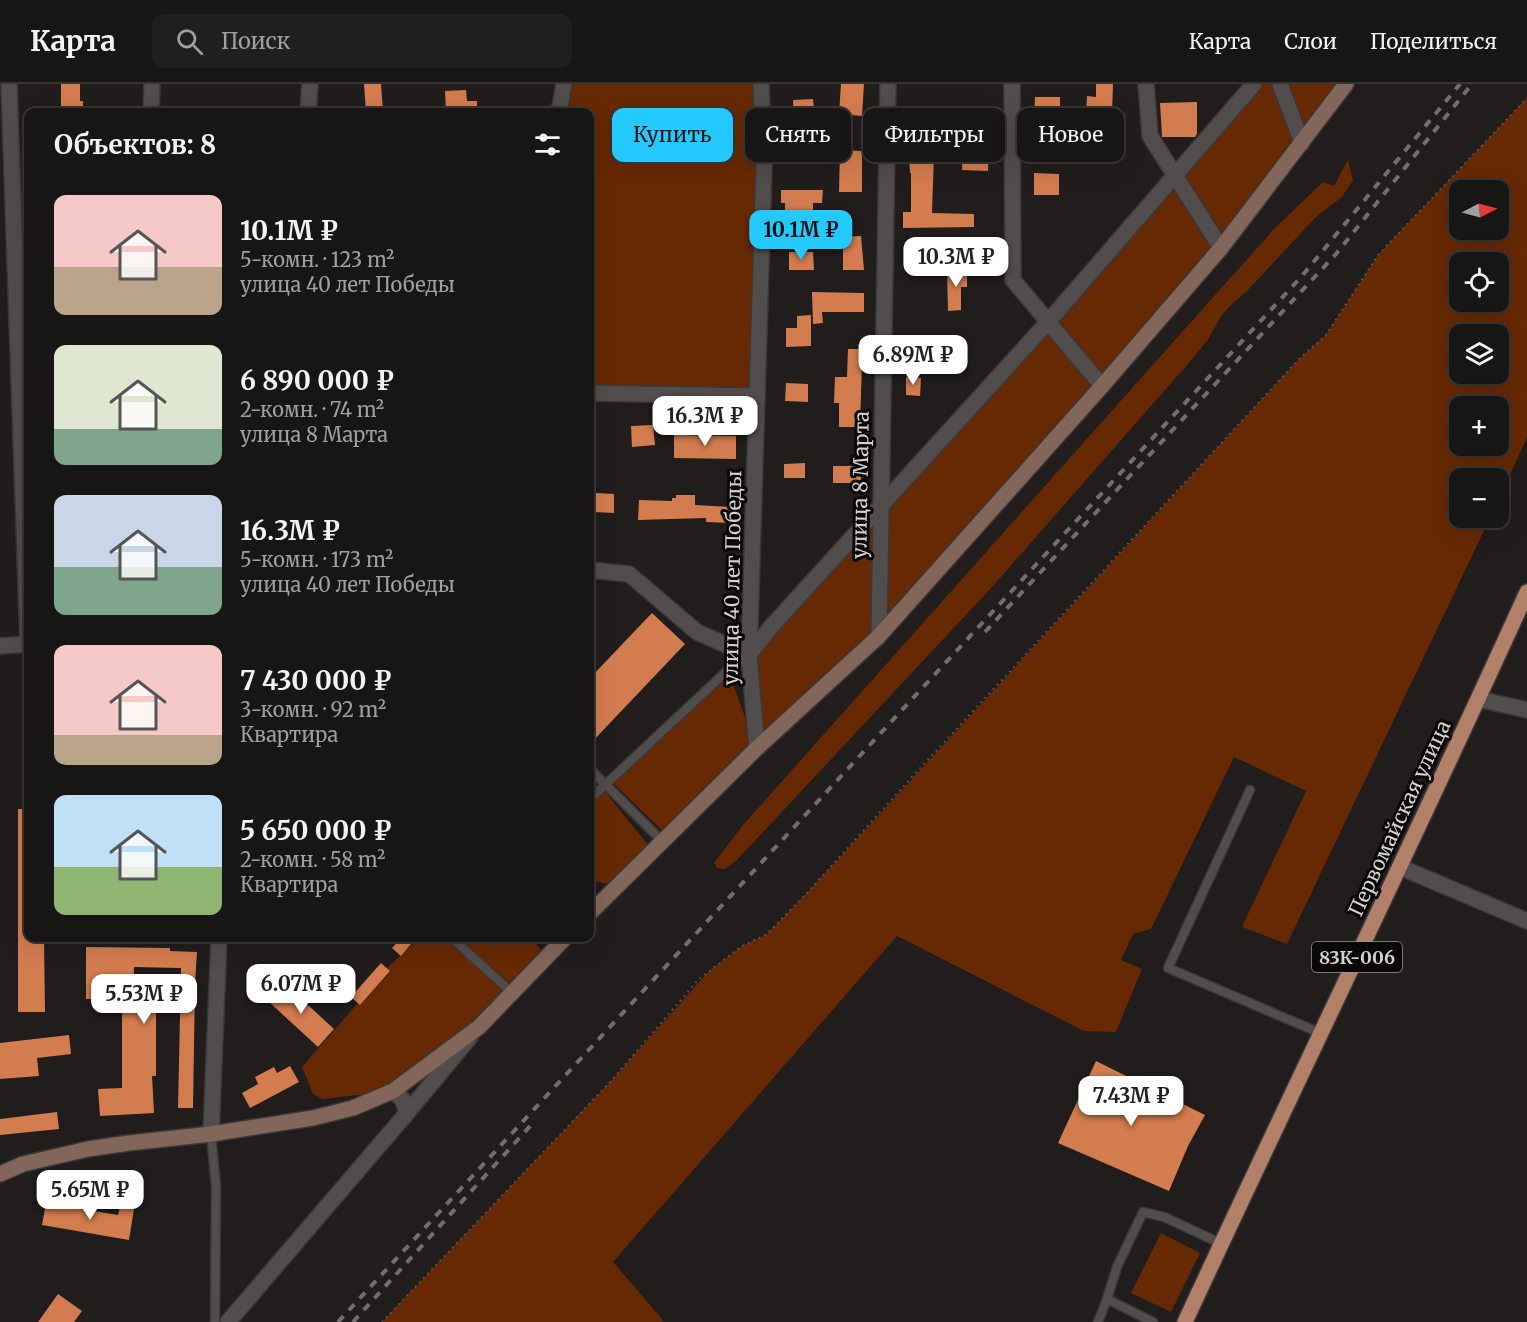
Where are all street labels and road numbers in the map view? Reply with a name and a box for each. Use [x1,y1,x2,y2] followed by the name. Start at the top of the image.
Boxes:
[846,411,874,559] street label: улица 8 Марта
[718,470,746,686] street label: улица 40 лет Победы
[1343,716,1456,920] street label: Первомайская улица
[1312,942,1402,972] road number: 83К-006

